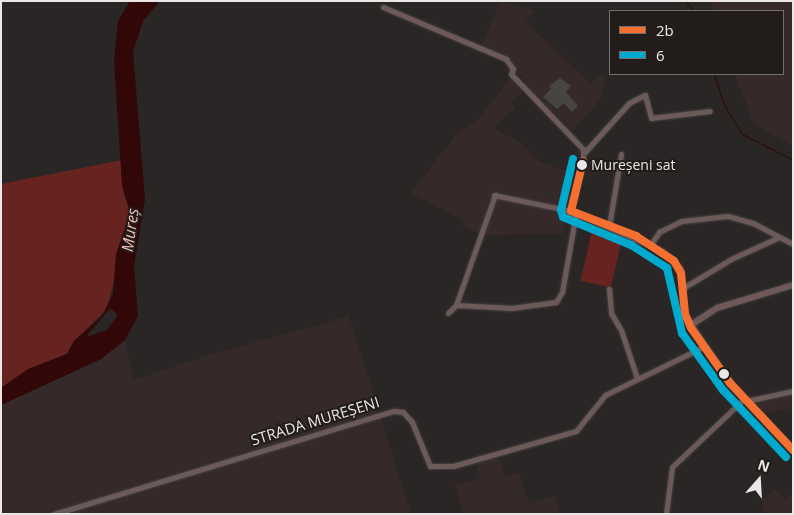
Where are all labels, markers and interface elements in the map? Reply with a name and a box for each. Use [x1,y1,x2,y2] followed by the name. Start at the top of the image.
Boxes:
[609,10,784,75] legend
[656,20,674,40] text: 2b
[656,45,665,65] text: 6
[591,157,675,173] place label: Mureșeni sat
[577,160,587,170] marker: Mureșeni sat
[117,207,143,253] water label: Mureș
[719,369,729,379] unlabelled marker
[249,393,381,449] street label: STRADA MUREȘENI
[734,455,784,505] north arrow
[756,455,773,476] text: N

